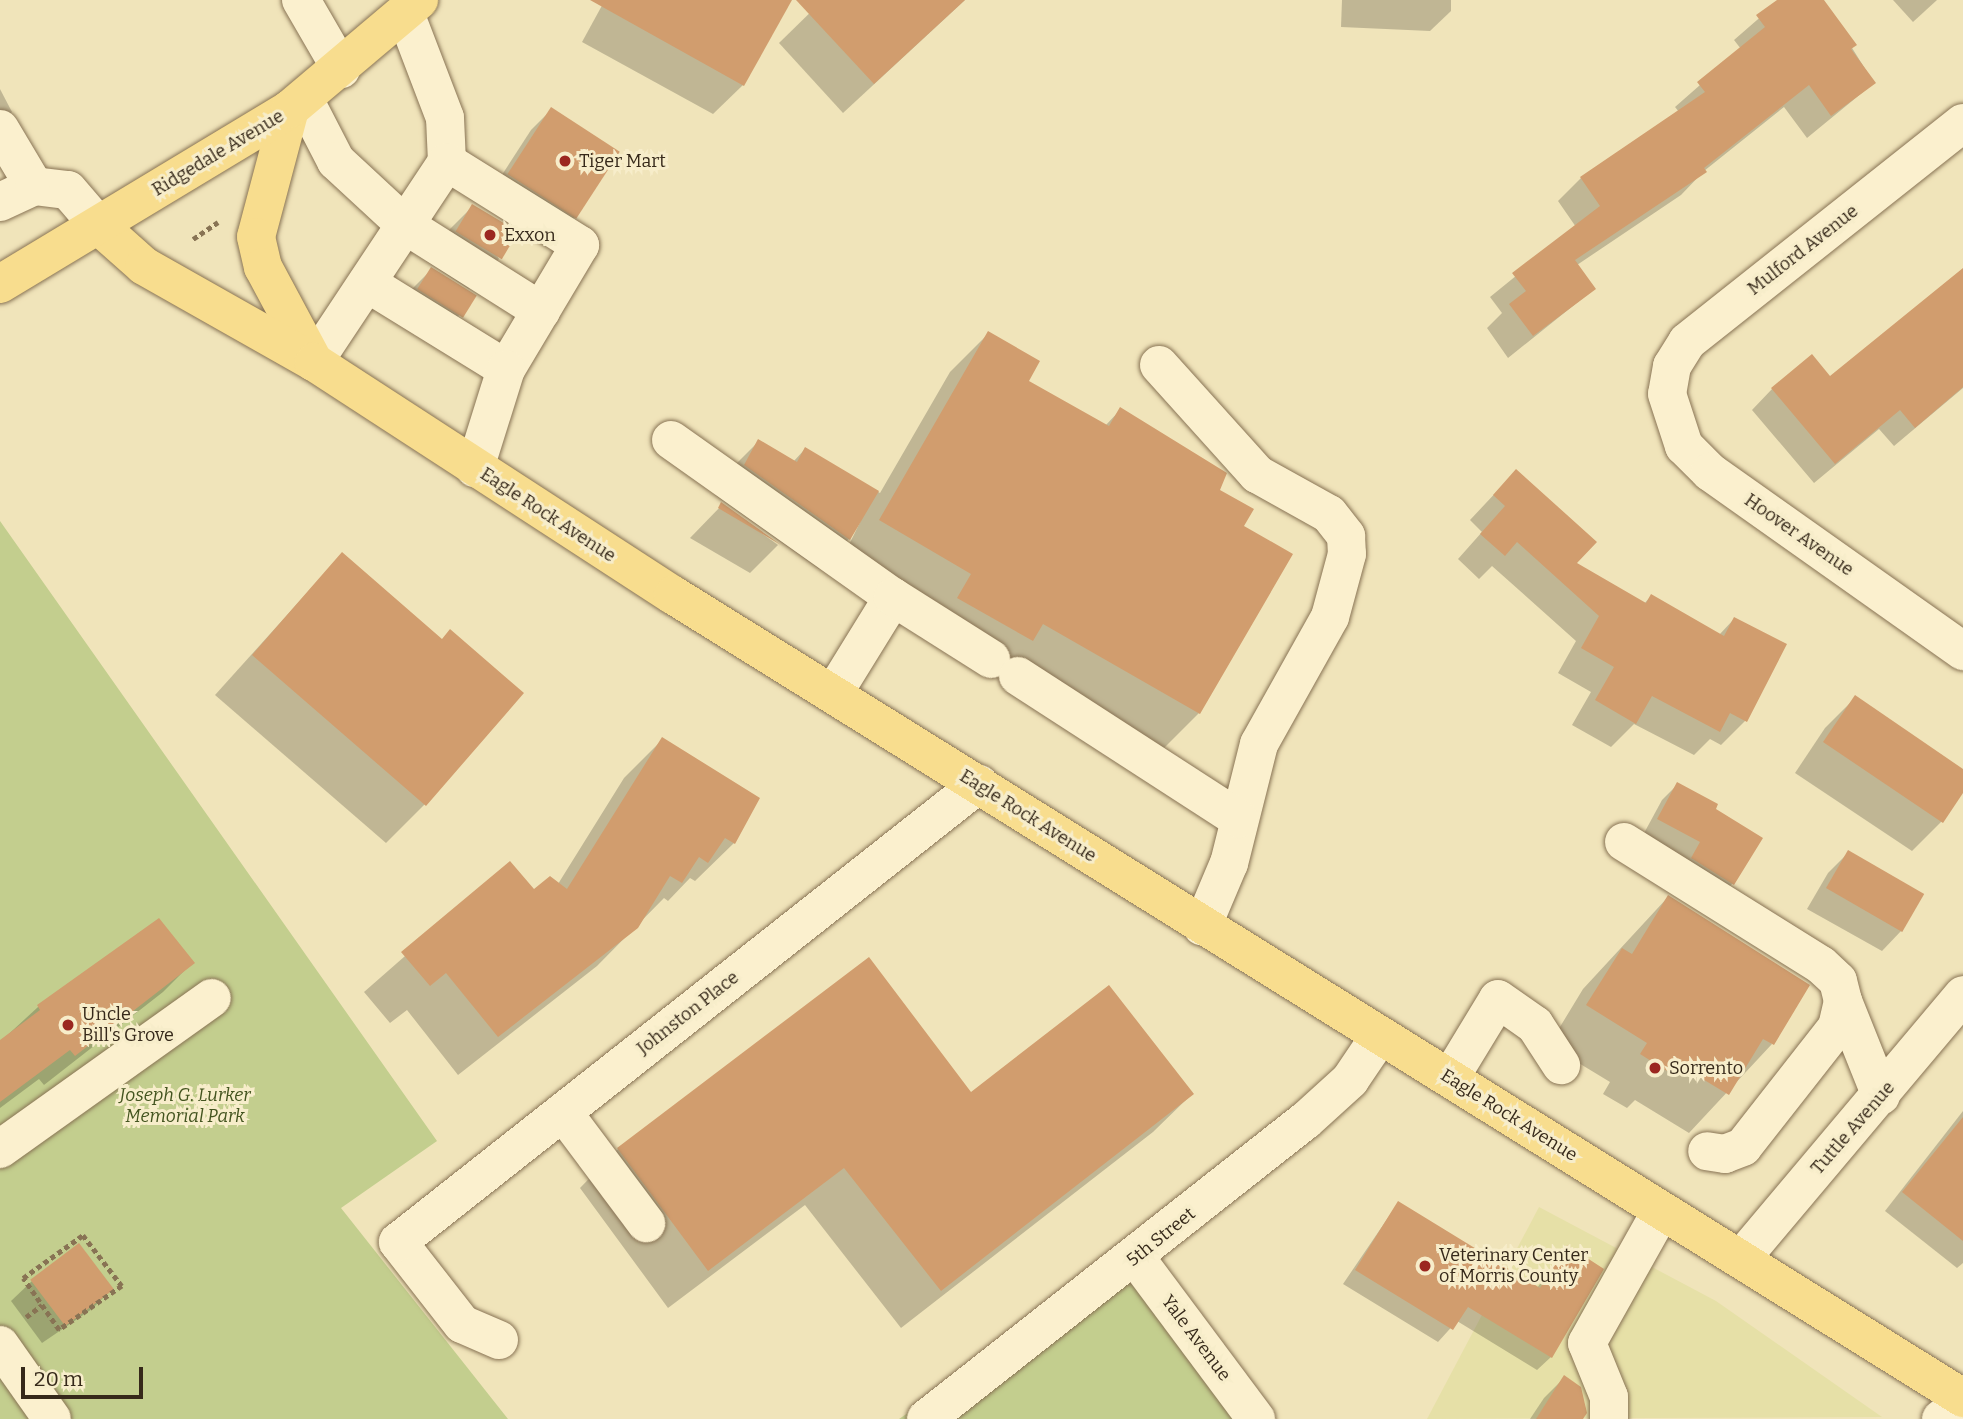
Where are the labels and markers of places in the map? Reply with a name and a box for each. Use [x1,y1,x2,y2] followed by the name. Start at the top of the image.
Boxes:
[579,150,666,172] place label: Tiger Mart
[557,153,573,169] marker: Tiger Mart
[504,224,556,246] place label: Exxon
[482,227,498,243] marker: Exxon
[82,1004,174,1046] place label: Uncle Bill's Grove
[60,1017,76,1033] marker: Uncle Bill's Grove
[1669,1057,1743,1079] place label: Sorrento
[1647,1060,1663,1076] marker: Sorrento
[1439,1245,1588,1288] place label: Veterinary Center of Morris County
[1417,1258,1433,1274] marker: Veterinary Center of Morris County

